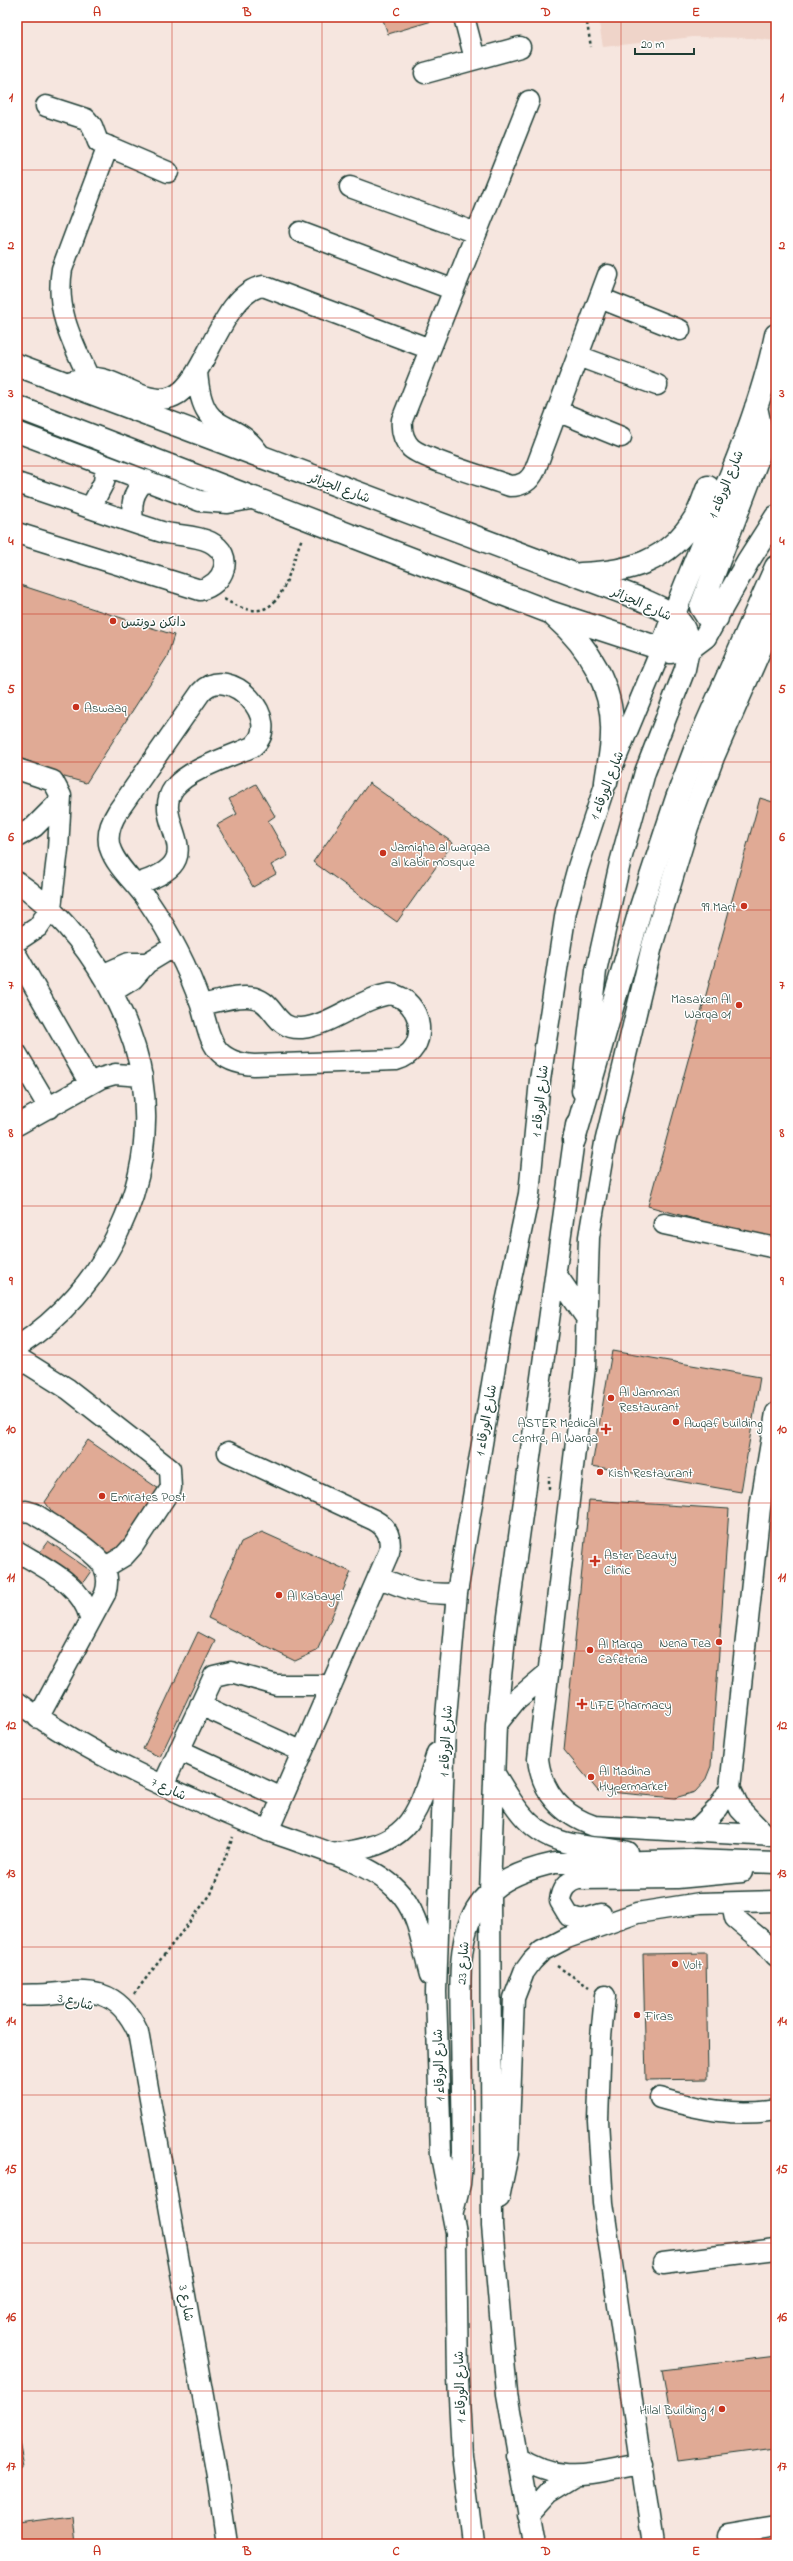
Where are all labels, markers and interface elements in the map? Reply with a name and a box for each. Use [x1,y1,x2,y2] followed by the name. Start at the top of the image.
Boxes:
[93,3,101,22] text: A
[242,3,252,22] text: B
[392,3,400,22] text: C
[540,3,551,22] text: D
[692,3,700,22] text: E
[635,30,694,56] scale bar
[641,36,664,54] text: 20 m
[9,88,14,107] text: 1
[780,88,785,107] text: 1
[7,236,15,255] text: 2
[778,236,786,255] text: 2
[7,384,14,403] text: 3
[778,384,785,403] text: 3
[704,448,749,522] street label: شارع الورقاء 1
[305,468,373,508] street label: شارع الجزائر
[7,532,14,551] text: 4
[778,532,785,551] text: 4
[607,582,674,626] street label: شارع الجزائر
[121,613,186,632] place label: دانكن دونتس
[108,616,118,626] marker: دانكن دونتس
[7,680,15,699] text: 5
[778,680,786,699] text: 5
[84,699,127,718] place label: Aswaaq
[71,702,81,712] marker: Aswaaq
[586,748,629,823] street label: شارع الورقاء 1
[7,828,14,847] text: 6
[778,828,785,847] text: 6
[391,838,490,872] place label: Jamigha al warqaa al kabir mosque
[378,848,388,858] marker: Jamigha al warqaa al kabir mosque
[702,898,737,917] place label: 99 Mart
[739,901,749,911] marker: 99 Mart
[8,976,14,995] text: 7
[779,976,785,995] text: 7
[671,990,731,1024] place label: Masaken Al Warqa 01
[734,1000,744,1010] marker: Masaken Al Warqa 01
[527,1064,554,1138] street label: شارع الورقاء 1
[8,1124,14,1143] text: 8
[779,1124,785,1143] text: 8
[8,1272,14,1291] text: 9
[779,1272,785,1291] text: 9
[471,1383,502,1457] street label: شارع الورقاء 1
[619,1383,680,1417] place label: Al Jammari Restaurant
[606,1393,616,1403] marker: Al Jammari Restaurant
[512,1414,598,1448] place label: ASTER Medical Centre, Al Warqa
[684,1414,763,1434] place label: Awqaf building
[671,1417,681,1427] marker: Awqaf building
[6,1420,16,1439] text: 10
[777,1420,787,1439] text: 10
[601,1424,611,1434] marker: ASTER Medical Centre, Al Warqa
[608,1464,694,1483] place label: Kish Restaurant
[595,1467,605,1477] marker: Kish Restaurant
[110,1488,187,1507] place label: Emirates Post
[97,1491,107,1501] marker: Emirates Post
[604,1546,677,1580] place label: Aster Beauty Clinic
[589,1555,601,1567] marker: Aster Beauty Clinic
[7,1568,16,1587] text: 11
[778,1568,787,1587] text: 11
[287,1587,343,1607] place label: Al Kabayel
[274,1590,284,1600] marker: Al Kabayel
[659,1634,711,1653] place label: Nena Tea
[598,1635,648,1669] place label: Al Marqa Cafeteria
[714,1637,724,1647] marker: Nena Tea
[585,1645,595,1655] marker: Al Marqa Cafeteria
[590,1696,672,1716] place label: LIFE Pharmacy
[577,1699,587,1709] marker: LIFE Pharmacy
[435,1705,458,1778] street label: شارع الورقاء 1
[6,1716,17,1735] text: 12
[777,1716,788,1735] text: 12
[599,1762,668,1797] place label: Al Madina Hypermarket
[586,1772,596,1782] marker: Al Madina Hypermarket
[148,1773,189,1806] street label: شارع 7
[6,1864,16,1883] text: 13
[777,1864,787,1883] text: 13
[453,1941,474,1985] street label: شارع 23
[682,1956,703,1975] place label: Volt
[670,1959,680,1969] marker: Volt
[56,1989,96,2016] street label: شارع 3
[644,2007,674,2026] place label: Firas
[632,2010,642,2020] marker: Firas
[6,2012,16,2031] text: 14
[777,2012,787,2031] text: 14
[429,2029,450,2101] street label: شارع الورقاء 1
[5,2160,17,2179] text: 15
[776,2160,788,2179] text: 15
[173,2284,198,2323] street label: شارع 3
[6,2308,16,2327] text: 16
[777,2308,787,2327] text: 16
[450,2351,471,2423] street label: شارع الورقاء 1
[640,2401,714,2421] place label: Hilal Building 1
[717,2404,727,2414] marker: Hilal Building 1
[6,2457,16,2476] text: 17
[777,2457,787,2476] text: 17
[93,2542,101,2561] text: A
[242,2542,252,2561] text: B
[392,2542,400,2561] text: C
[540,2542,551,2561] text: D
[692,2542,700,2561] text: E

